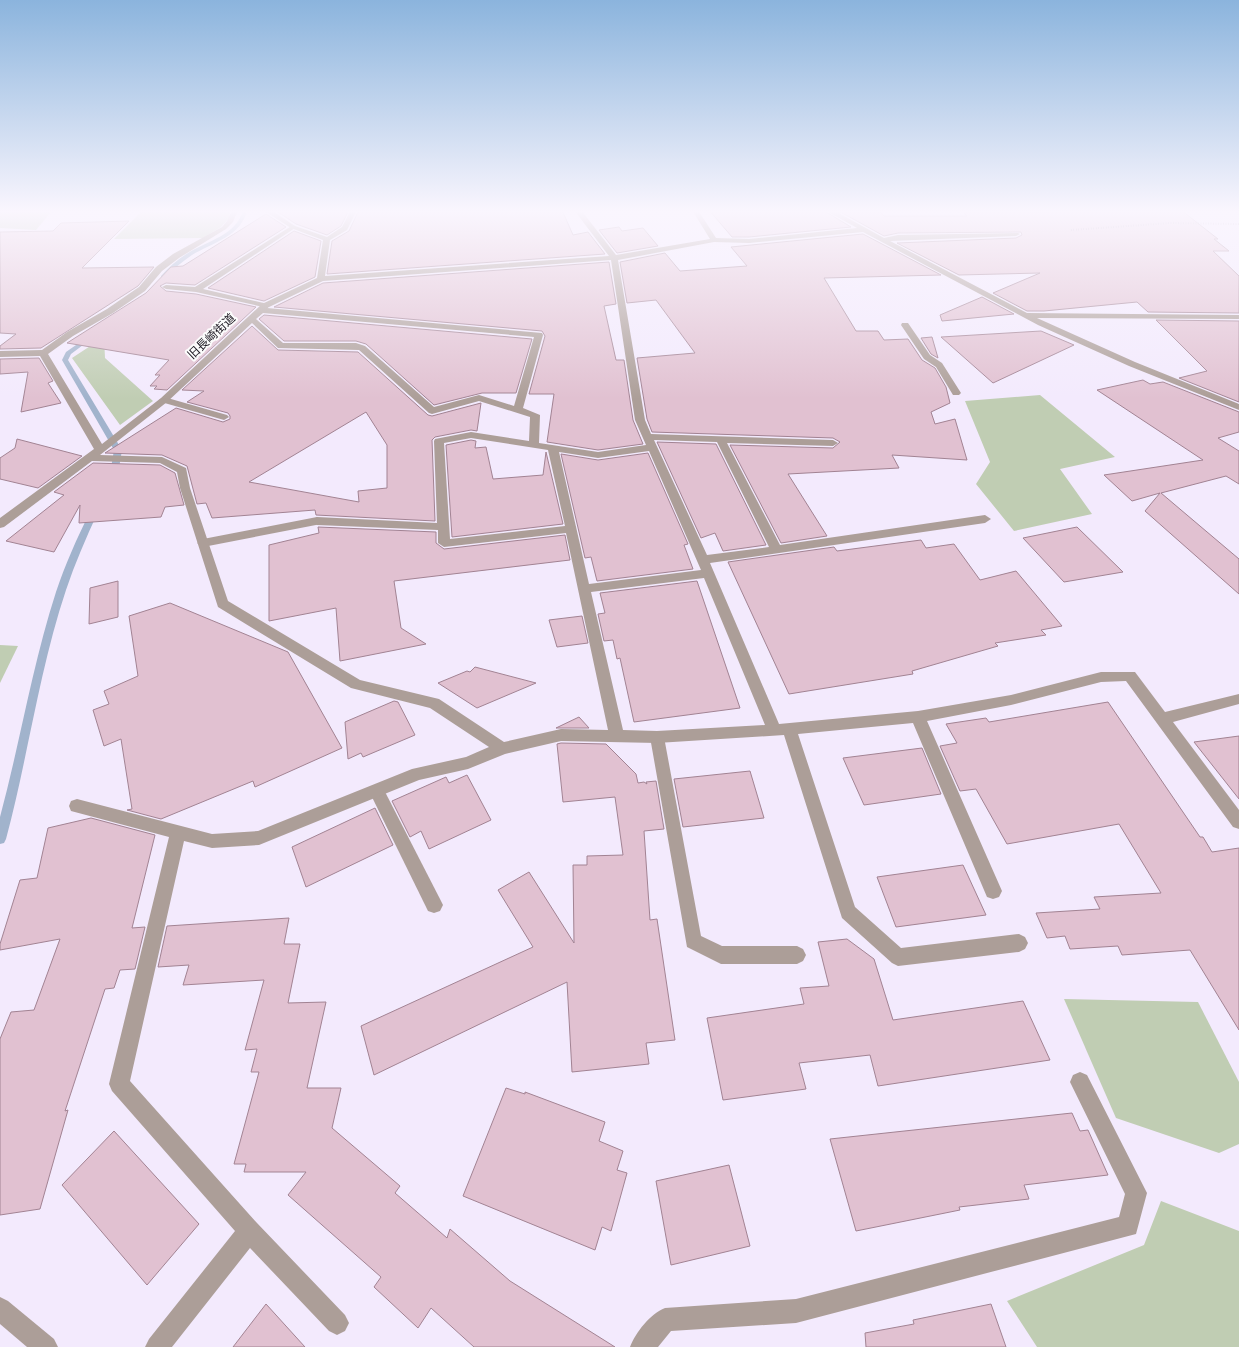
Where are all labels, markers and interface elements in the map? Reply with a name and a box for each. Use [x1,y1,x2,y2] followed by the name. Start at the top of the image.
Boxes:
[184,310,238,362] street label: 旧長崎街道

